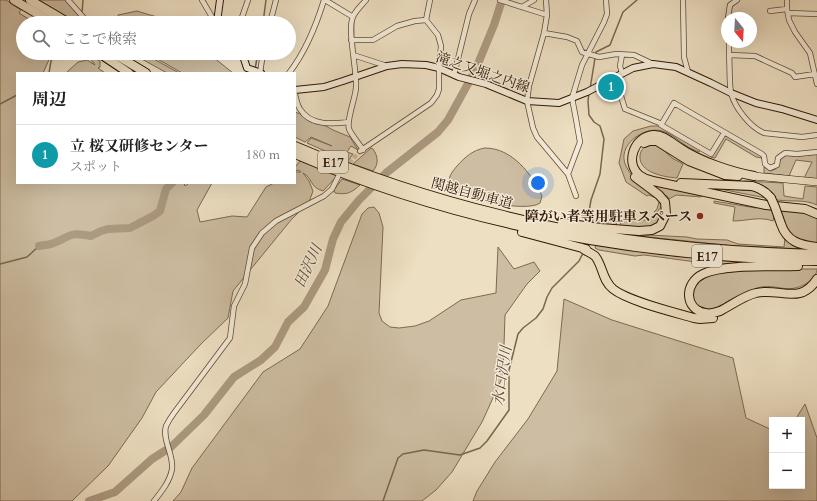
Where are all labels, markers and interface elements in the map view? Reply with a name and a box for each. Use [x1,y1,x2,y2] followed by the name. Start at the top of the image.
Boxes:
[721,12,757,48] north arrow
[16,16,296,60] search box
[30,27,52,49] icon: search
[62,29,137,49] text: ここで検索
[433,48,532,97] street label: 滝之又堀之内線
[598,72,624,102] pin: 1
[32,88,66,111] text: 周辺
[70,136,208,156] text: 立 桜又研修センター
[42,146,48,164] text: 1
[246,146,280,164] text: 180 m
[318,151,348,173] road number: E17
[70,158,122,176] text: スポット
[429,173,515,214] street label: 関越自動車道
[528,173,548,193] your location
[525,207,692,226] place label: 障がい者等用駐車スペース
[695,211,705,221] marker: 障がい者等用駐車スペース
[289,240,327,291] water label: 田沢川
[692,245,722,267] road number: E17
[488,343,516,407] water label: 水口沢川
[769,417,805,489] map controls
[769,417,805,453] button: +
[769,453,805,489] button: −

